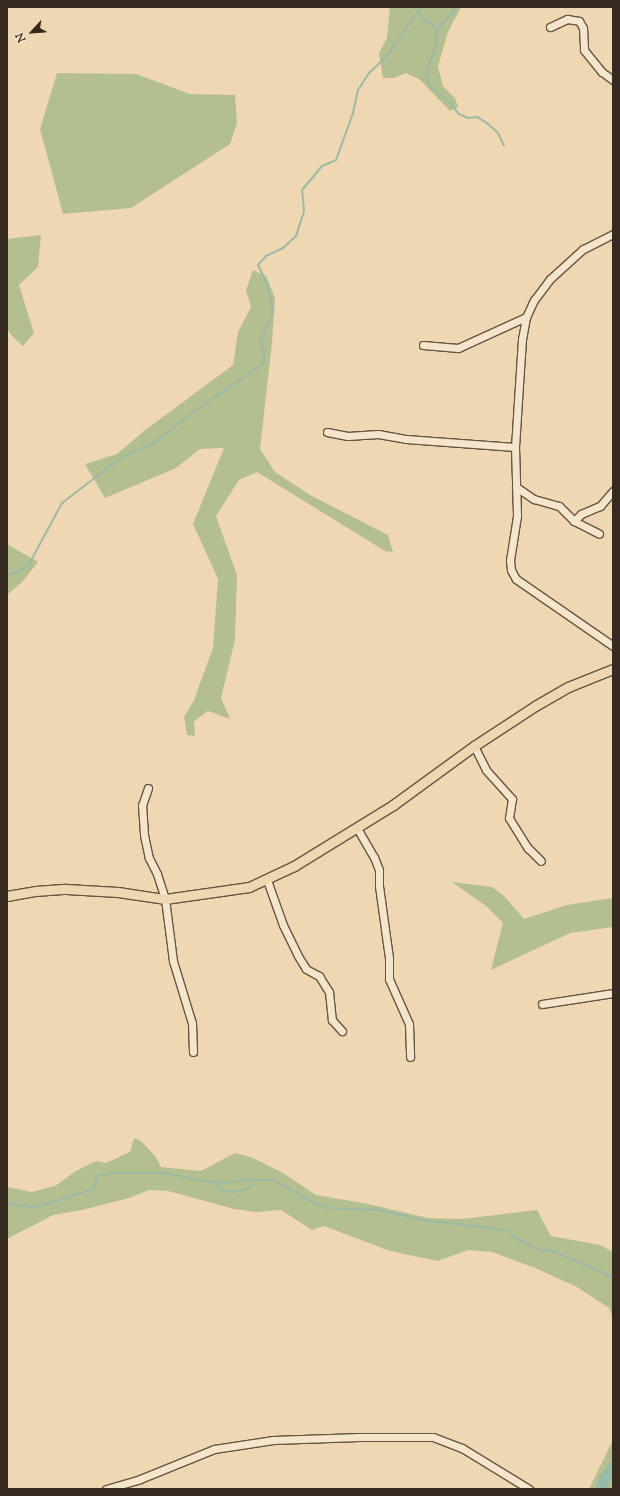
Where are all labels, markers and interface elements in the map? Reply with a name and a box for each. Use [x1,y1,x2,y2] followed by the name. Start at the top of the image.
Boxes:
[12,12,52,52] north arrow
[12,30,30,45] text: N

